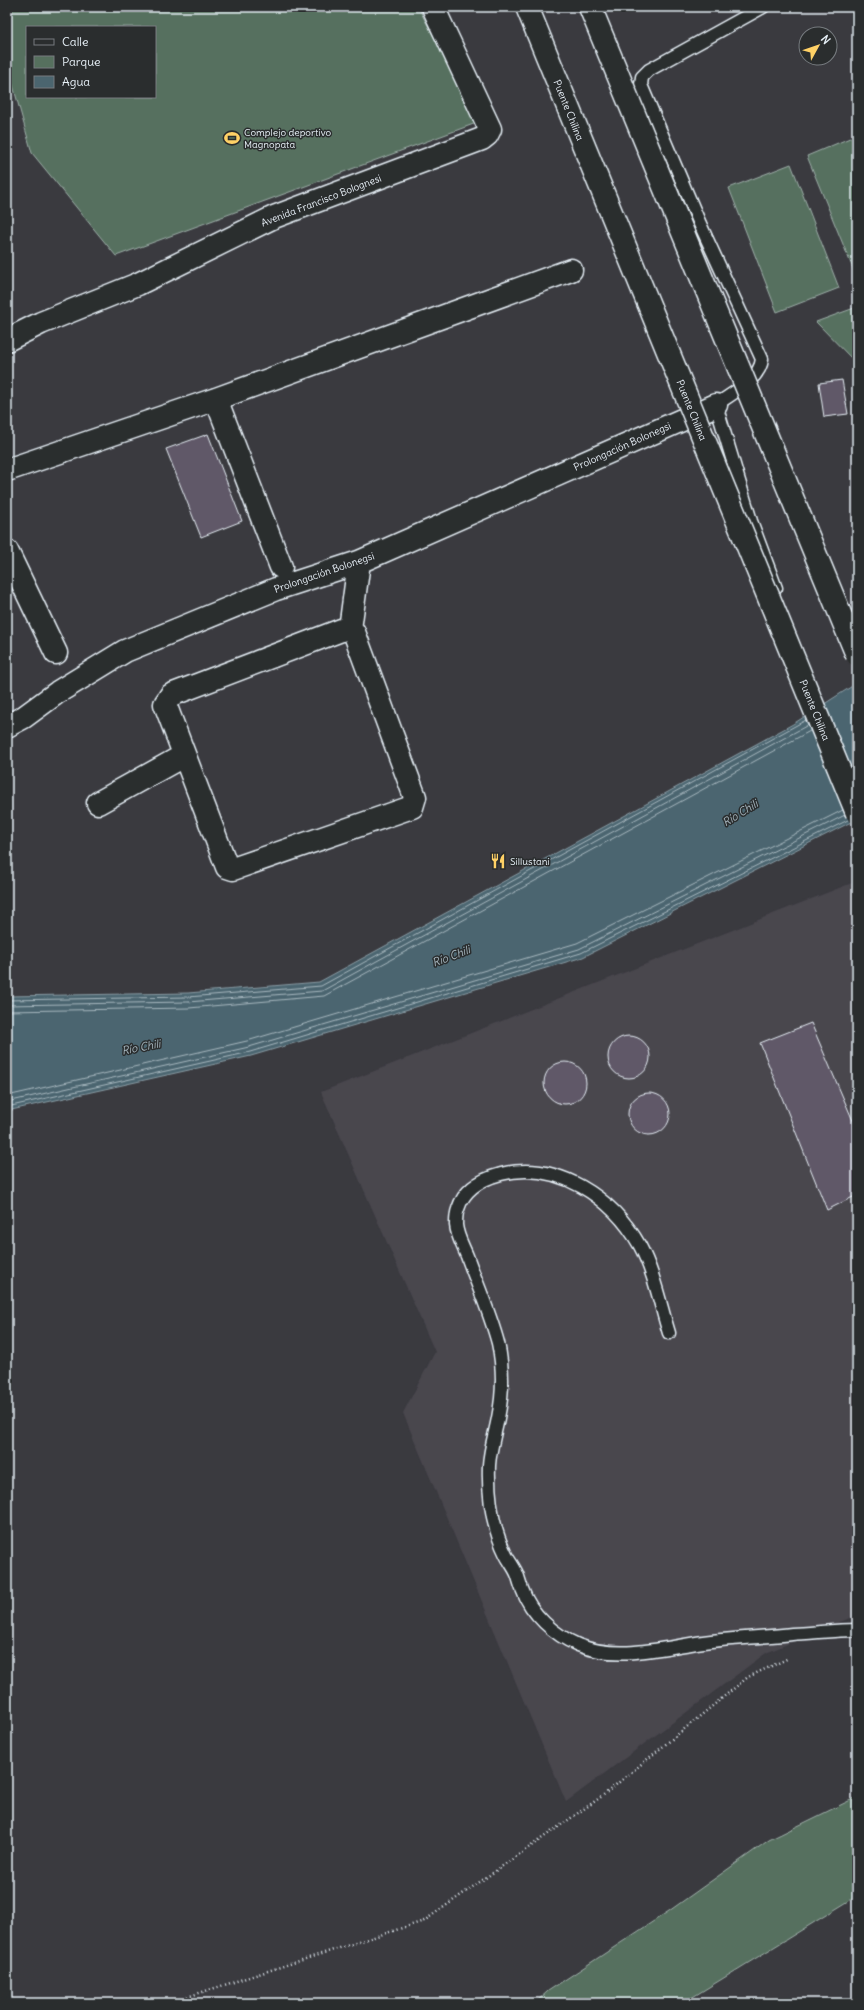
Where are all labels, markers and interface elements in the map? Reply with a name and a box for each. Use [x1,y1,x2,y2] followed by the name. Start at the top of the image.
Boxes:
[26,26,156,98] legend
[798,26,838,66] north arrow
[818,32,833,47] text: N
[62,34,89,49] text: Calle
[62,54,101,69] text: Parque
[62,74,90,89] text: Agua
[550,78,587,143] street label: Puente Chilina
[244,126,332,151] place label: Complejo deportivo Magnopata
[223,129,241,147] sports icon: Complejo deportivo Magnopata
[259,172,383,229] street label: Avenida Francisco Bolognesi
[673,378,710,443] street label: Puente Chilina
[571,419,673,474] street label: Prolongación Bolonegsi
[272,549,376,596] street label: Prolongación Bolonegsi
[796,678,833,743] street label: Puente Chilina
[720,796,762,829] water label: Río Chili
[489,852,507,870] restaurant icon: Sillustani
[510,855,550,868] place label: Sillustani
[430,942,473,970] water label: Río Chili
[120,1036,163,1058] water label: Río Chili

